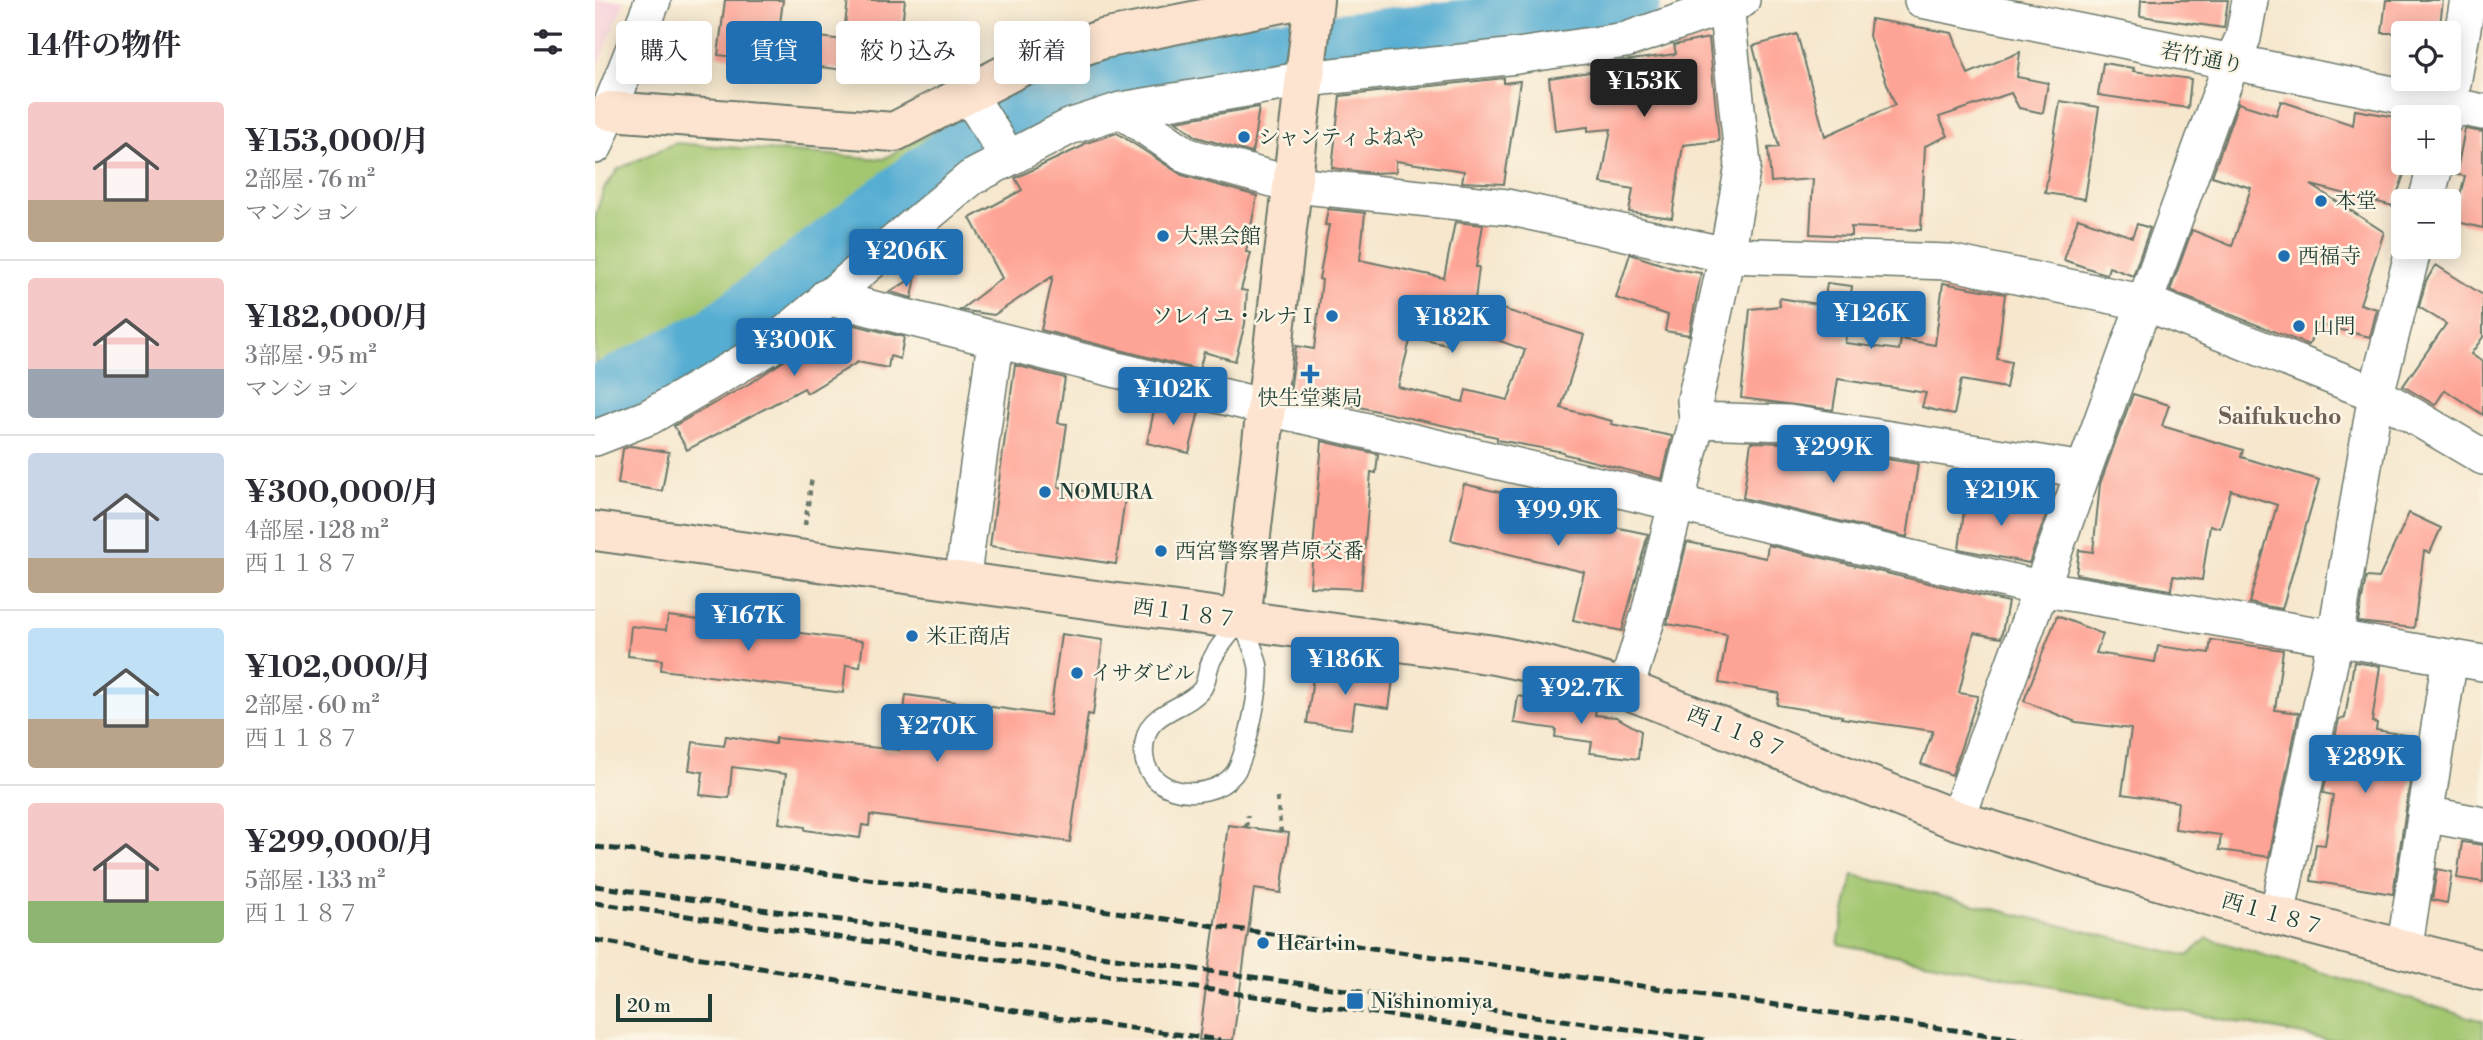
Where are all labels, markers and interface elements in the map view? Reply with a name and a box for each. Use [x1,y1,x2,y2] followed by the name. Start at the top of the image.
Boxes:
[616,21,712,84] chip: 購入
[726,21,822,84] chip: 賃貸
[836,21,980,84] chip: 絞り込み
[994,21,1090,84] chip: 新着
[2391,21,2461,259] map controls
[2391,21,2461,91] button: locate
[529,23,567,61] icon: filters
[28,27,181,65] text: 14件の物件
[2158,38,2246,80] street label: 若竹通り
[1595,60,1693,119] pin: ¥153K
[1606,68,1682,96] text: ¥153K
[2391,105,2461,175] button: +
[245,123,429,161] text: ¥153,000/月
[1258,125,1424,151] place label: シャンティよねや
[1236,129,1252,145] marker: シャンティよねや
[84,130,168,214] icon: home
[245,166,375,194] text: 2部屋 · 76 m²
[2335,189,2377,215] place label: 本堂
[2391,189,2461,259] button: −
[2313,193,2329,209] marker: 本堂
[245,199,359,227] text: マンション
[1177,224,1261,250] place label: 大黒会館
[1155,228,1171,244] marker: 大黒会館
[857,230,955,289] pin: ¥206K
[865,238,947,266] text: ¥206K
[2298,244,2361,270] place label: 西福寺
[2276,248,2292,264] marker: 西福寺
[1822,292,1920,351] pin: ¥126K
[1403,296,1501,355] pin: ¥182K
[245,299,430,337] text: ¥182,000/月
[1833,300,1909,328] text: ¥126K
[1152,304,1318,330] place label: ソレイユ・ルナⅠ
[1414,304,1490,332] text: ¥182K
[84,306,168,390] icon: home
[1324,308,1340,324] marker: ソレイユ・ルナⅠ
[2313,314,2355,340] place label: 山門
[745,318,843,378] pin: ¥300K
[2291,318,2307,334] marker: 山門
[752,327,836,355] text: ¥300K
[245,342,377,370] text: 3部屋 · 95 m²
[1302,366,1318,382] marker: 快生堂薬局
[1124,368,1222,427] pin: ¥102K
[245,375,359,403] text: マンション
[1134,376,1212,404] text: ¥102K
[1258,386,1363,412] place label: 快生堂薬局
[2218,403,2342,431] district label: Saifukucho
[1784,426,1882,485] pin: ¥299K
[1793,434,1873,462] text: ¥299K
[1952,468,2050,528] pin: ¥219K
[245,474,440,512] text: ¥300,000/月
[1963,477,2039,505] text: ¥219K
[1059,480,1154,506] place label: NOMURA
[84,481,168,565] icon: home
[1037,484,1053,500] marker: NOMURA
[1501,489,1615,548] pin: ¥99.9K
[1515,497,1601,525] text: ¥99.9K
[245,517,389,545] text: 4部屋 · 128 m²
[1175,539,1364,565] place label: 西宮警察署芦原交番
[1153,543,1169,559] marker: 西宮警察署芦原交番
[245,550,360,578] text: 西１１８７
[699,594,797,653] pin: ¥167K
[1131,594,1239,634] street label: 西１１８７
[711,602,785,630] text: ¥167K
[926,624,1010,650] place label: 米正商店
[904,628,920,644] marker: 米正商店
[1296,638,1394,697] pin: ¥186K
[1307,646,1383,674] text: ¥186K
[245,649,432,687] text: ¥102,000/月
[84,656,168,740] icon: home
[1091,661,1195,687] place label: イサダビル
[1069,665,1085,681] marker: イサダビル
[1524,666,1638,726] pin: ¥92.7K
[1538,675,1624,703] text: ¥92.7K
[245,692,380,720] text: 2部屋 · 60 m²
[1683,701,1790,765] street label: 西１１８７
[888,704,986,764] pin: ¥270K
[897,713,977,741] text: ¥270K
[245,725,360,753] text: 西１１８７
[2316,736,2414,795] pin: ¥289K
[2325,744,2405,772] text: ¥289K
[245,824,435,862] text: ¥299,000/月
[84,831,168,915] icon: home
[245,867,385,895] text: 5部屋 · 133 m²
[2219,888,2327,942] street label: 西１１８７
[245,900,360,928] text: 西１１８７
[1277,931,1356,957] place label: Heart in
[1255,935,1271,951] marker: Heart in
[1371,989,1493,1015] place label: Nishinomiya
[616,991,712,1023] scale bar
[1345,991,1365,1011] marker: Nishinomiya
[627,994,671,1018] text: 20 m

